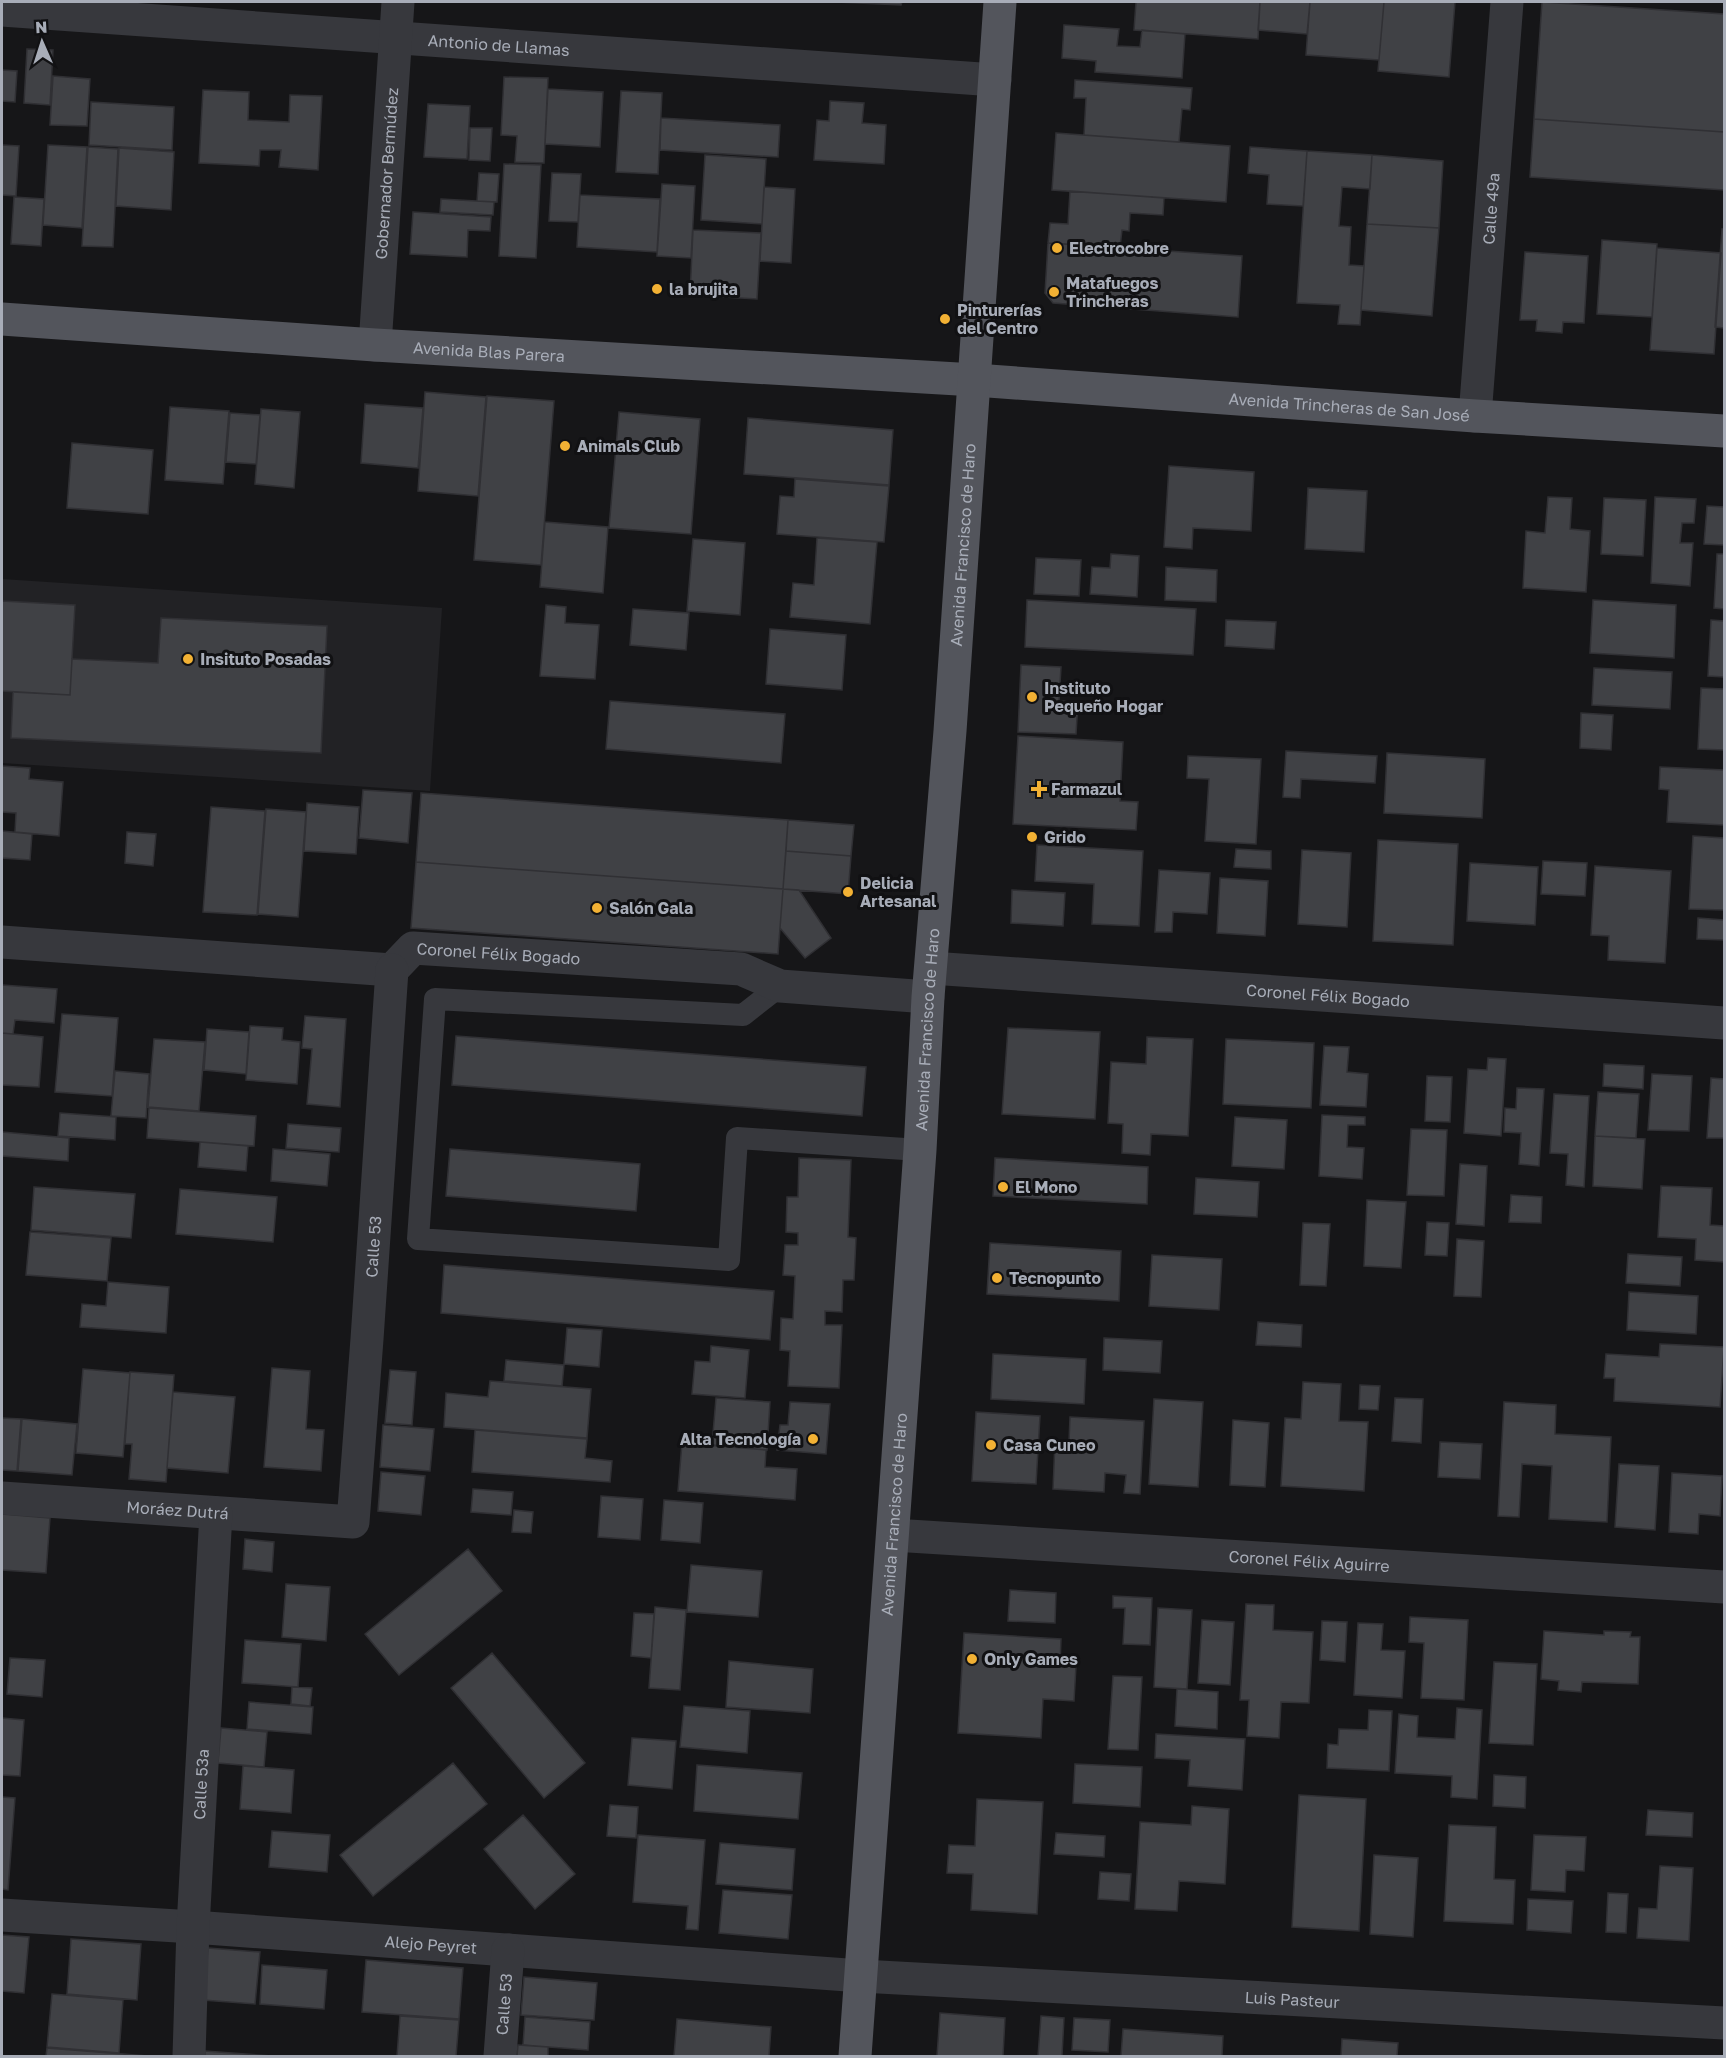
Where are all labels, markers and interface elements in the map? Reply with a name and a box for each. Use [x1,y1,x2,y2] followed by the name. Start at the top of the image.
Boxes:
[12,12,72,72] north arrow
[35,17,48,37] text: N
[427,30,570,60] street label: Antonio de Llamas
[371,87,402,260] street label: Gobernador Bermúdez
[1478,172,1504,245] street label: Calle 49a
[1069,238,1169,258] place label: Electrocobre
[1050,241,1064,255] marker: Electrocobre
[1066,273,1158,311] place label: Matafuegos Trincheras
[669,279,738,299] place label: la brujita
[650,282,664,296] marker: la brujita
[1047,285,1061,299] marker: Matafuegos Trincheras
[957,300,1042,338] place label: Pinturerías del Centro
[938,312,952,326] marker: Pinturerías del Centro
[412,337,565,366] street label: Avenida Blas Parera
[1228,388,1470,426] street label: Avenida Trincheras de San José
[577,436,680,456] place label: Animals Club
[558,439,572,453] marker: Animals Club
[946,443,980,647] street label: Avenida Francisco de Haro
[200,649,331,669] place label: Insituto Posadas
[181,652,195,666] marker: Insituto Posadas
[1044,678,1163,716] place label: Instituto Pequeño Hogar
[1025,690,1039,704] marker: Instituto Pequeño Hogar
[1051,779,1123,799] place label: Farmazul
[1032,782,1046,796] marker: Farmazul
[1044,827,1086,847] place label: Grido
[1025,830,1039,844] marker: Grido
[860,873,937,911] place label: Delicia Artesanal
[841,885,855,899] marker: Delicia Artesanal
[609,898,693,918] place label: Salón Gala
[590,901,604,915] marker: Salón Gala
[911,927,944,1131] street label: Avenida Francisco de Haro
[416,938,581,969] street label: Coronel Félix Bogado
[1246,980,1411,1011] street label: Coronel Félix Bogado
[1015,1177,1078,1197] place label: El Mono
[996,1180,1010,1194] marker: El Mono
[361,1215,385,1278] street label: Calle 53
[1009,1268,1101,1288] place label: Tecnopunto
[990,1271,1004,1285] marker: Tecnopunto
[877,1412,911,1616] street label: Avenida Francisco de Haro
[680,1429,801,1449] place label: Alta Tecnología
[806,1432,820,1446] marker: Alta Tecnología
[1003,1435,1096,1455] place label: Casa Cuneo
[984,1438,998,1452] marker: Casa Cuneo
[126,1497,229,1523] street label: Moráez Dutrá
[1228,1546,1390,1576] street label: Coronel Félix Aguirre
[984,1649,1078,1669] place label: Only Games
[965,1652,979,1666] marker: Only Games
[189,1748,213,1820] street label: Calle 53a
[384,1931,478,1958] street label: Alejo Peyret
[492,1972,516,2036] street label: Calle 53
[1244,1987,1340,2012] street label: Luis Pasteur

